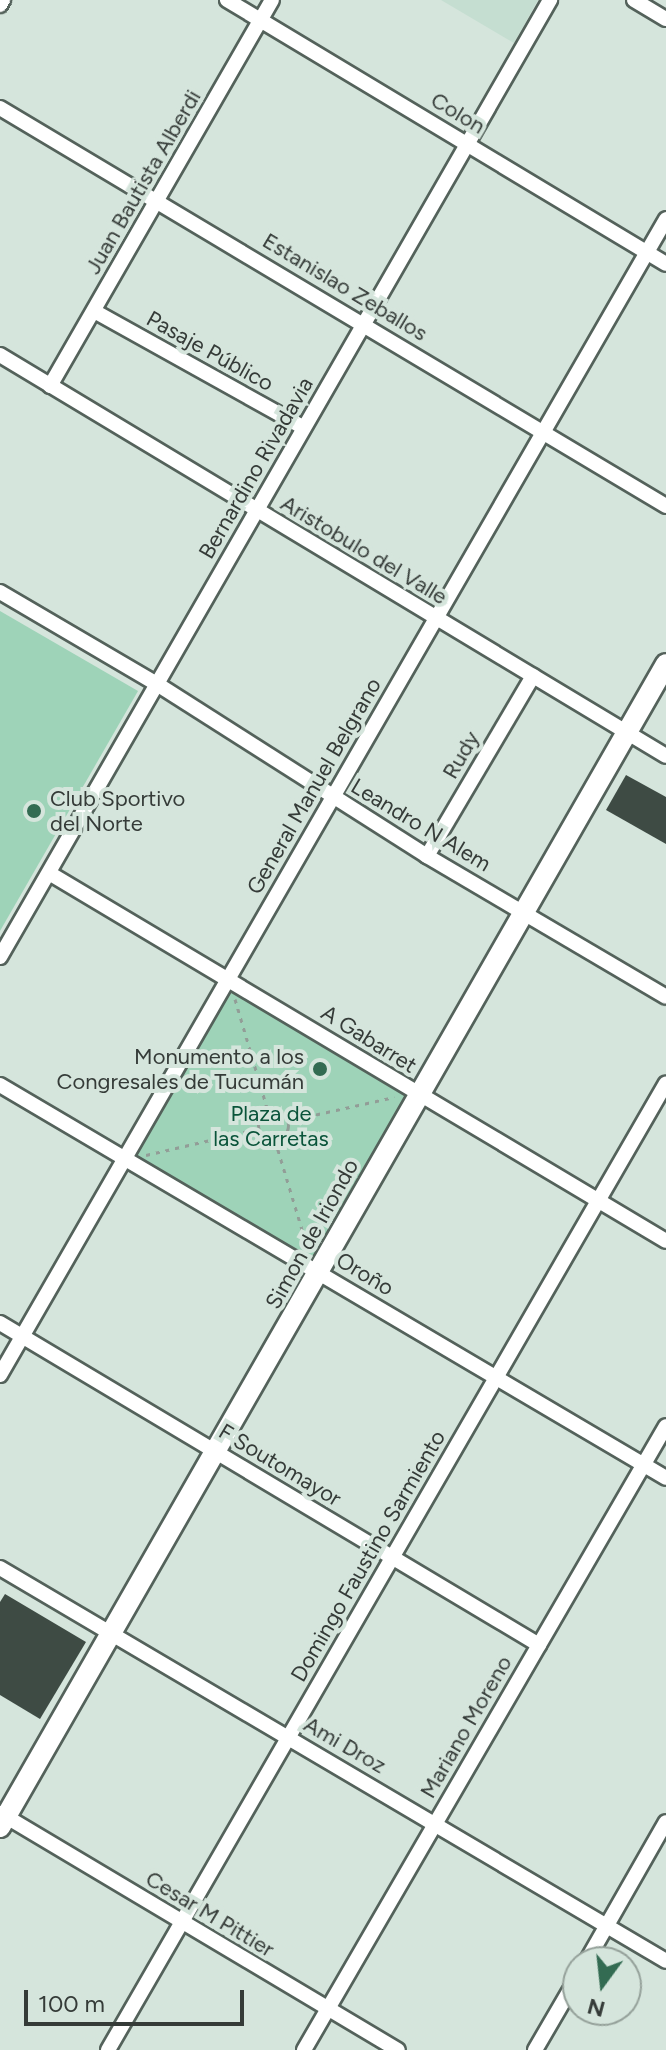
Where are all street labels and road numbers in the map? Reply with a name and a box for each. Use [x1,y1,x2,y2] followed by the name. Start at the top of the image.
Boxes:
[80,85,206,279] street label: Juan Bautista Alberdi
[426,87,490,139] street label: Colon
[258,227,432,347] street label: Estanislao Zeballos
[142,305,278,397] street label: Pasaje Público
[193,373,319,563] street label: Bernardino Rivadavia
[276,490,452,610] street label: Aristobulo del Valle
[241,673,387,899] street label: General Manuel Belgrano
[437,727,485,783] street label: Rudy
[346,773,496,877] street label: Leandro N Alem
[316,999,422,1079] street label: A Gabarret
[260,1154,364,1314] street label: Simon de Iriondo
[331,1247,399,1301] street label: Oroño
[214,1418,346,1512] street label: F Soutomayor
[285,1426,451,1686] street label: Domingo Faustino Sarmiento
[415,1651,517,1803] street label: Mariano Moreno
[299,1711,391,1779] street label: Ami Droz
[141,1865,279,1963] street label: Cesar M Pittier

